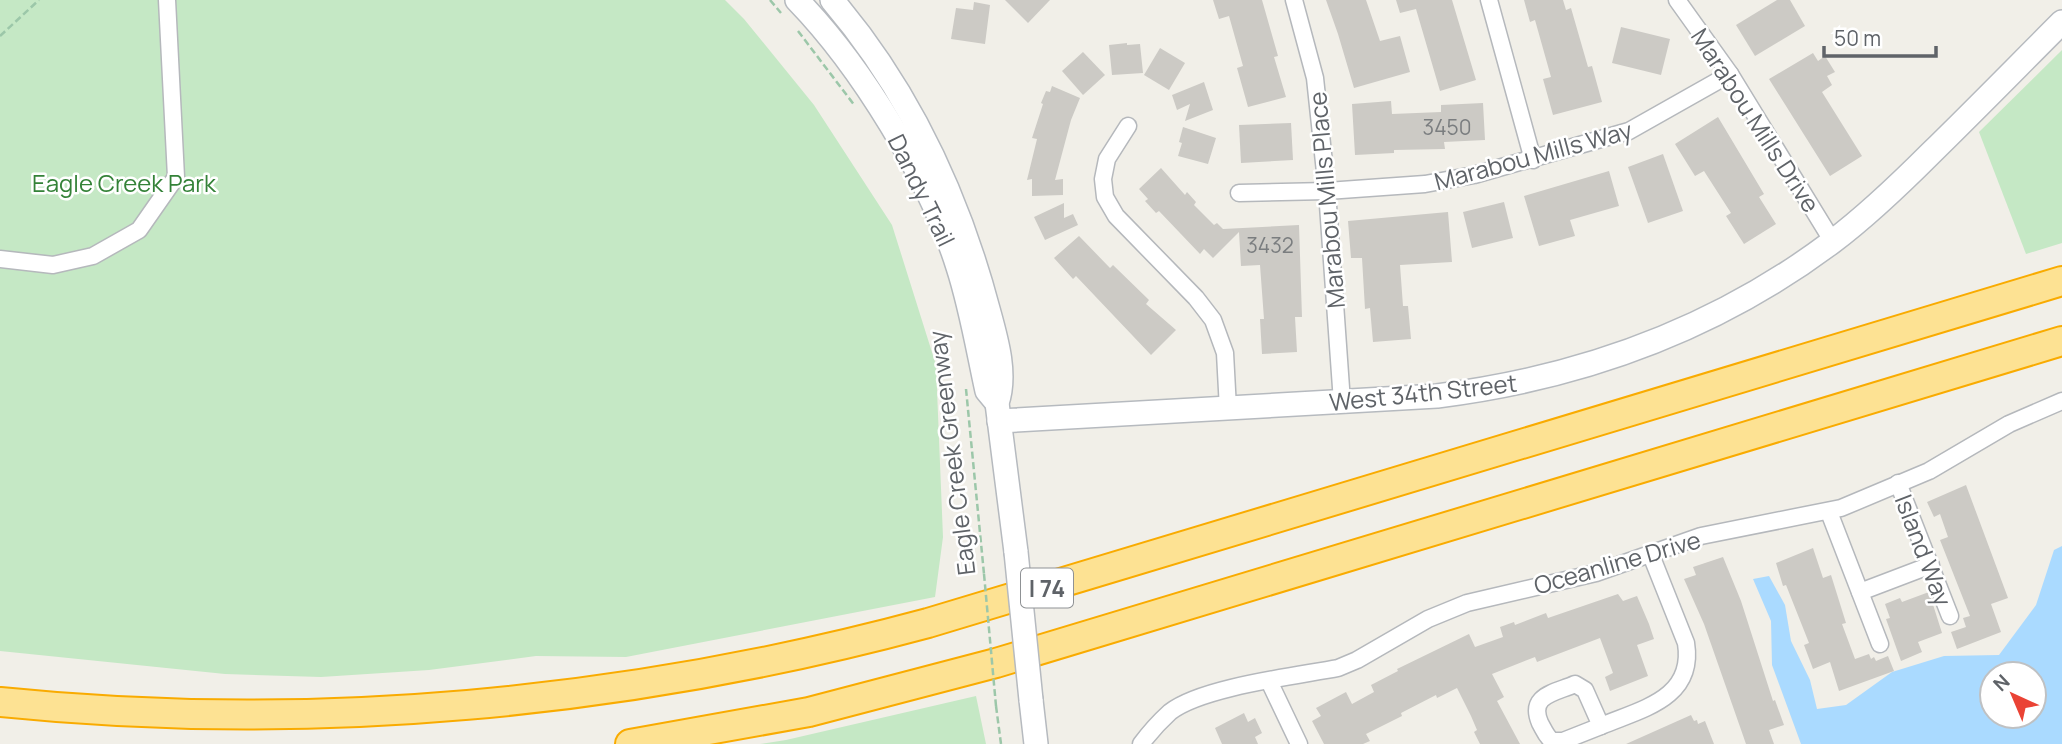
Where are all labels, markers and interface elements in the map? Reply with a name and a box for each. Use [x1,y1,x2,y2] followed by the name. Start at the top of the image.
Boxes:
[1824,14,1936,58] scale bar
[1684,22,1828,218] street label: Marabou Mills Drive
[1834,24,1881,52] text: 50 m
[1300,90,1352,310] street label: Marabou Mills Place
[1423,113,1471,141] house number: 3450
[1430,113,1636,197] street label: Marabou Mills Way
[881,128,963,252] street label: Dandy Trail
[32,166,217,199] park label: Eagle Creek Park
[1246,231,1294,259] house number: 3432
[920,328,982,577] street label: Eagle Creek Greenway
[1327,366,1519,418] street label: West 34th Street
[1888,489,1960,611] street label: Island Way
[1530,522,1704,602] street label: Oceanline Drive
[1021,568,1073,608] road number: I 74
[1978,660,2048,730] north arrow
[1987,669,2015,697] text: N

